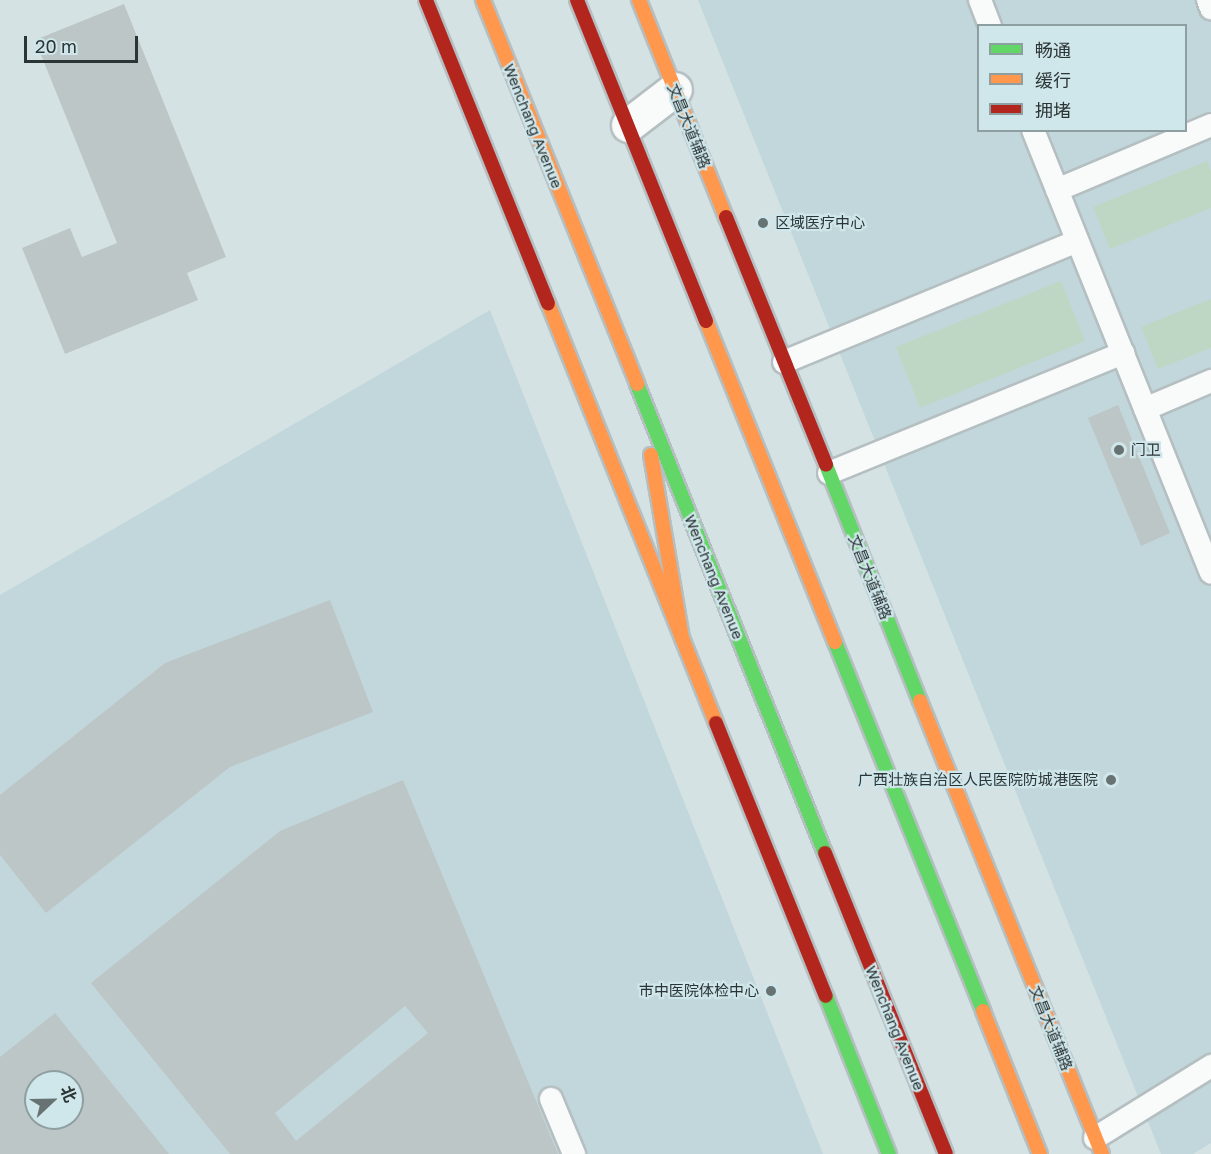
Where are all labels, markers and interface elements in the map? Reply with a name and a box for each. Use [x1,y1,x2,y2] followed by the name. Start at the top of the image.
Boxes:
[27,24,141,62] scale bar
[977,24,1187,132] legend
[35,35,77,57] text: 20 m
[1035,39,1071,61] text: 畅通
[500,61,566,191] street label: Wenchang Avenue
[1035,69,1071,91] text: 缓行
[664,81,714,171] street label: 文昌大道辅路
[1035,99,1071,121] text: 拥堵
[775,214,865,232] place label: 区域医疗中心
[756,216,770,230] marker: 区域医疗中心
[1131,441,1161,459] place label: 门卫
[1112,443,1126,457] marker: 门卫
[681,512,747,642] street label: Wenchang Avenue
[845,532,895,622] street label: 文昌大道辅路
[858,771,1098,789] place label: 广西壮族自治区人民医院防城港医院
[1102,771,1120,789] marker: 广西壮族自治区人民医院防城港医院
[862,963,928,1093] street label: Wenchang Avenue
[639,982,759,1000] place label: 巿中医院体检中心
[1026,983,1076,1073] street label: 文昌大道辅路
[764,984,778,998] marker: 巿中医院体检中心
[24,1070,84,1130] north arrow
[57,1083,81,1105] text: 北

